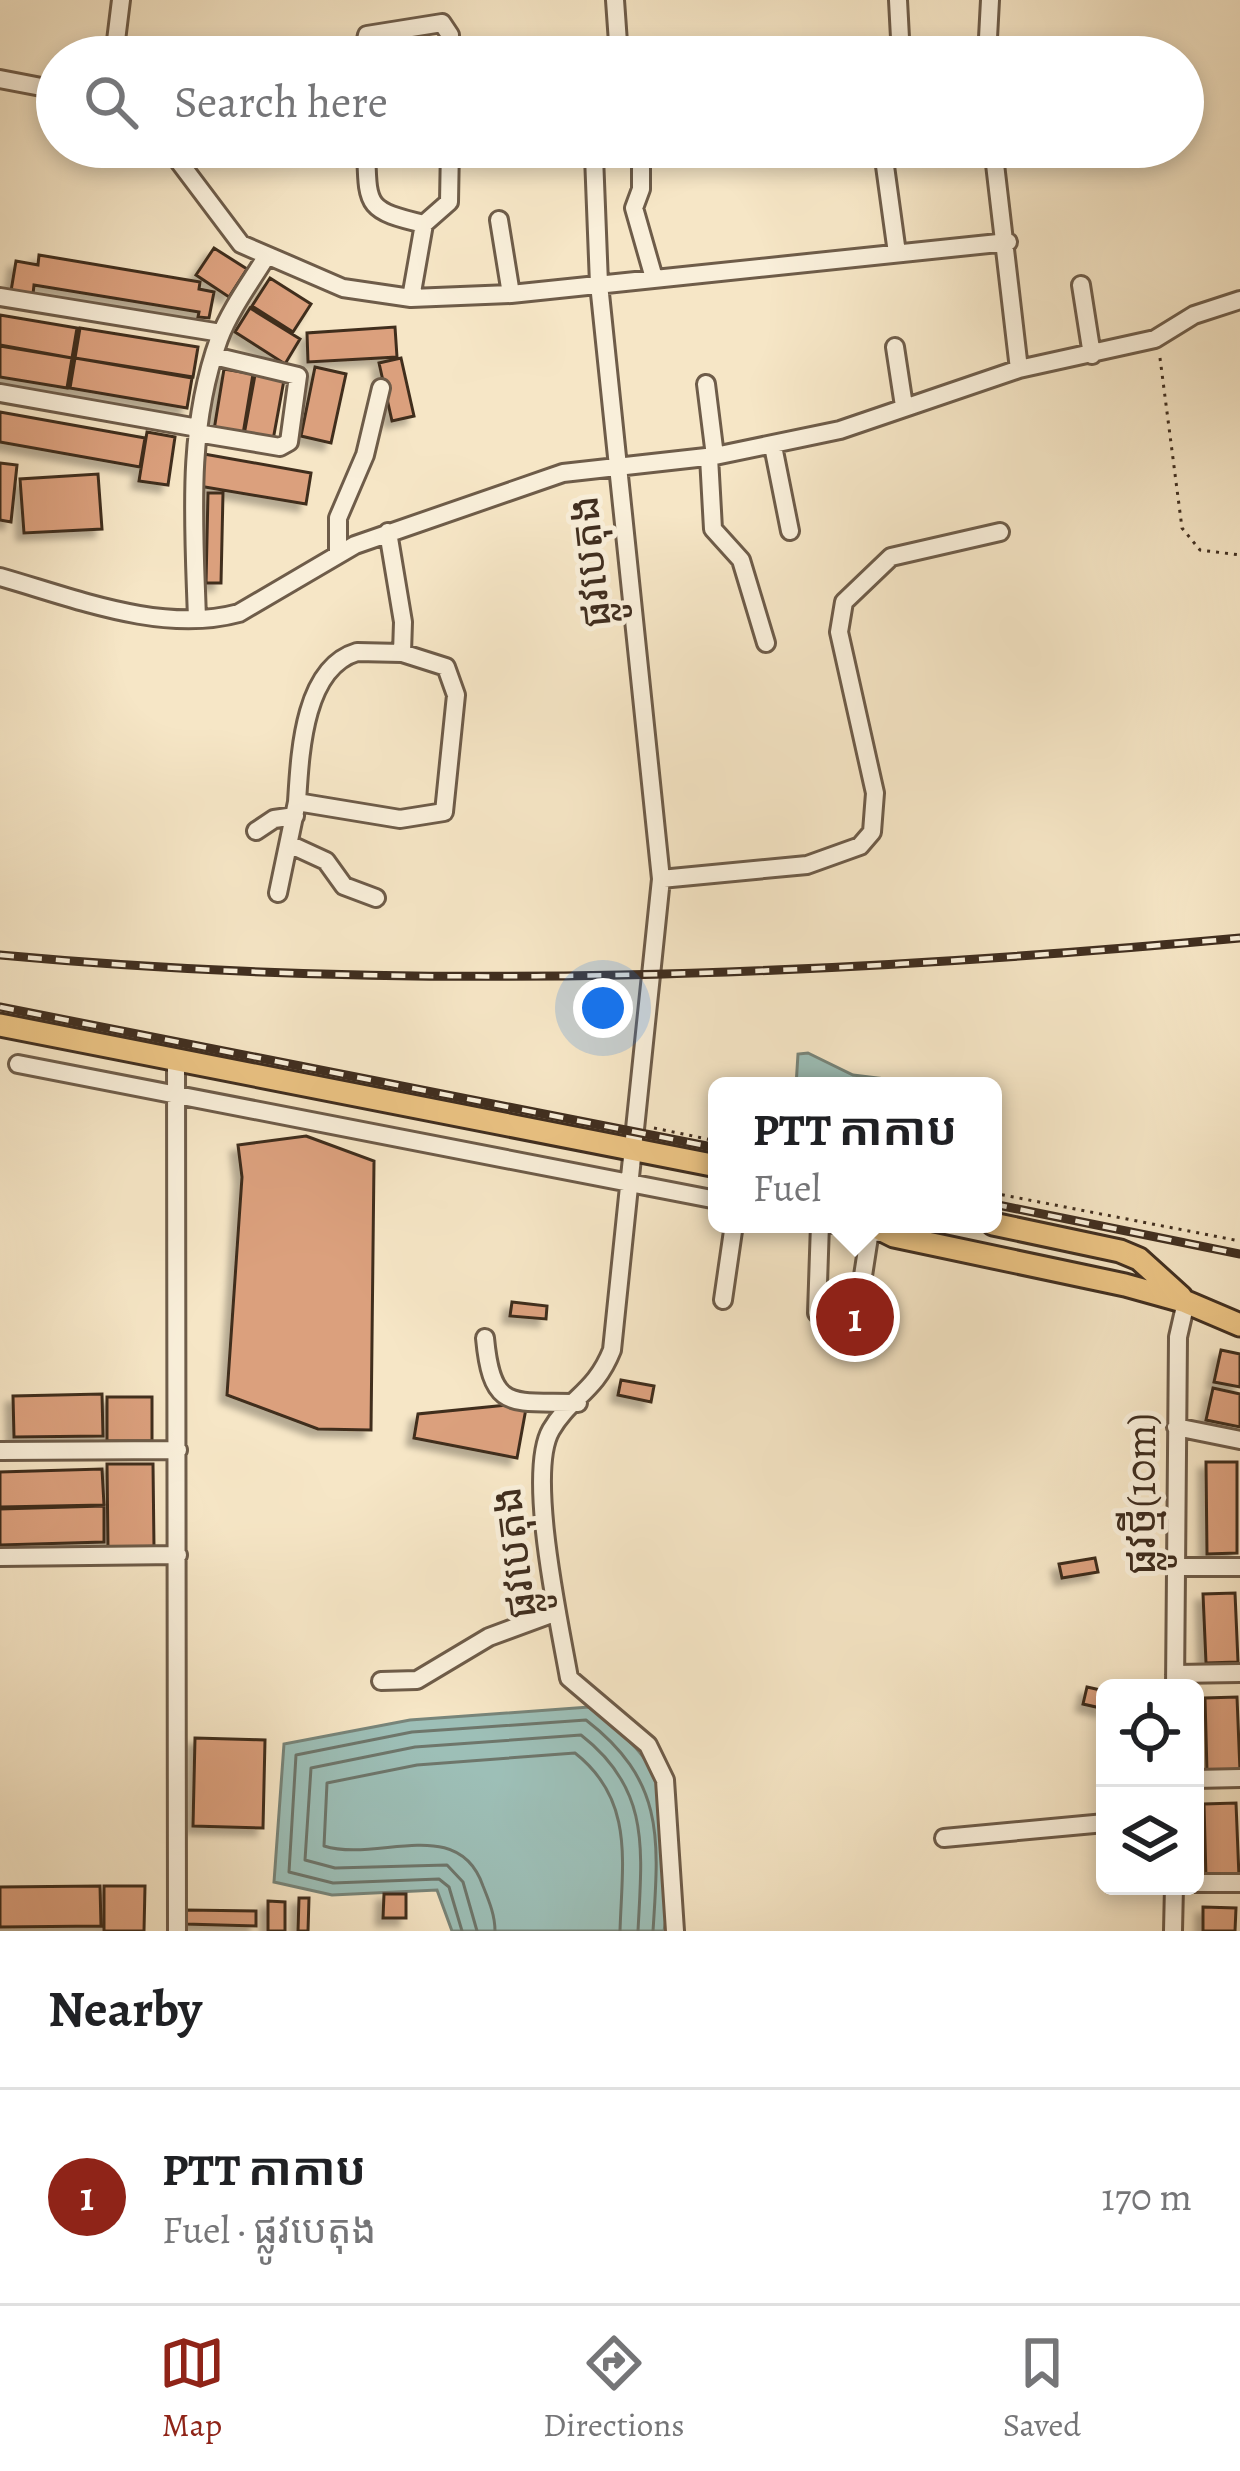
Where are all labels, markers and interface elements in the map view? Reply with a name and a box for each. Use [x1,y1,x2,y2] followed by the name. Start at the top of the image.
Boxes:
[36,36,1204,168] search box
[78,69,144,135] icon: search
[174,71,388,133] text: Search here
[554,492,633,631] street label: ផ្លូវបេតុង
[573,978,633,1038] your location
[708,1077,1002,1233] popup
[753,1099,957,1161] text: PTT កាកាប
[753,1161,821,1214] text: Fuel
[816,1272,894,1362] pin: 1
[1112,1413,1177,1575] street label: ផ្លូវថ្មី(10m)
[477,1483,558,1622] street label: ផ្លូវបេតុង
[1096,1679,1204,1895] map controls
[1096,1679,1204,1787] button: locate
[1096,1787,1204,1895] button: layers
[48,1974,202,2044] text: Nearby
[162,2139,366,2201] text: PTT កាកាប
[80,2170,94,2223] text: 1
[1101,2170,1192,2223] text: 170 m
[162,2203,376,2256] text: Fuel · ផ្លូវបេតុង
[159,2330,225,2447] tab: Map
[543,2330,685,2447] tab: Directions
[1003,2330,1081,2447] tab: Saved

